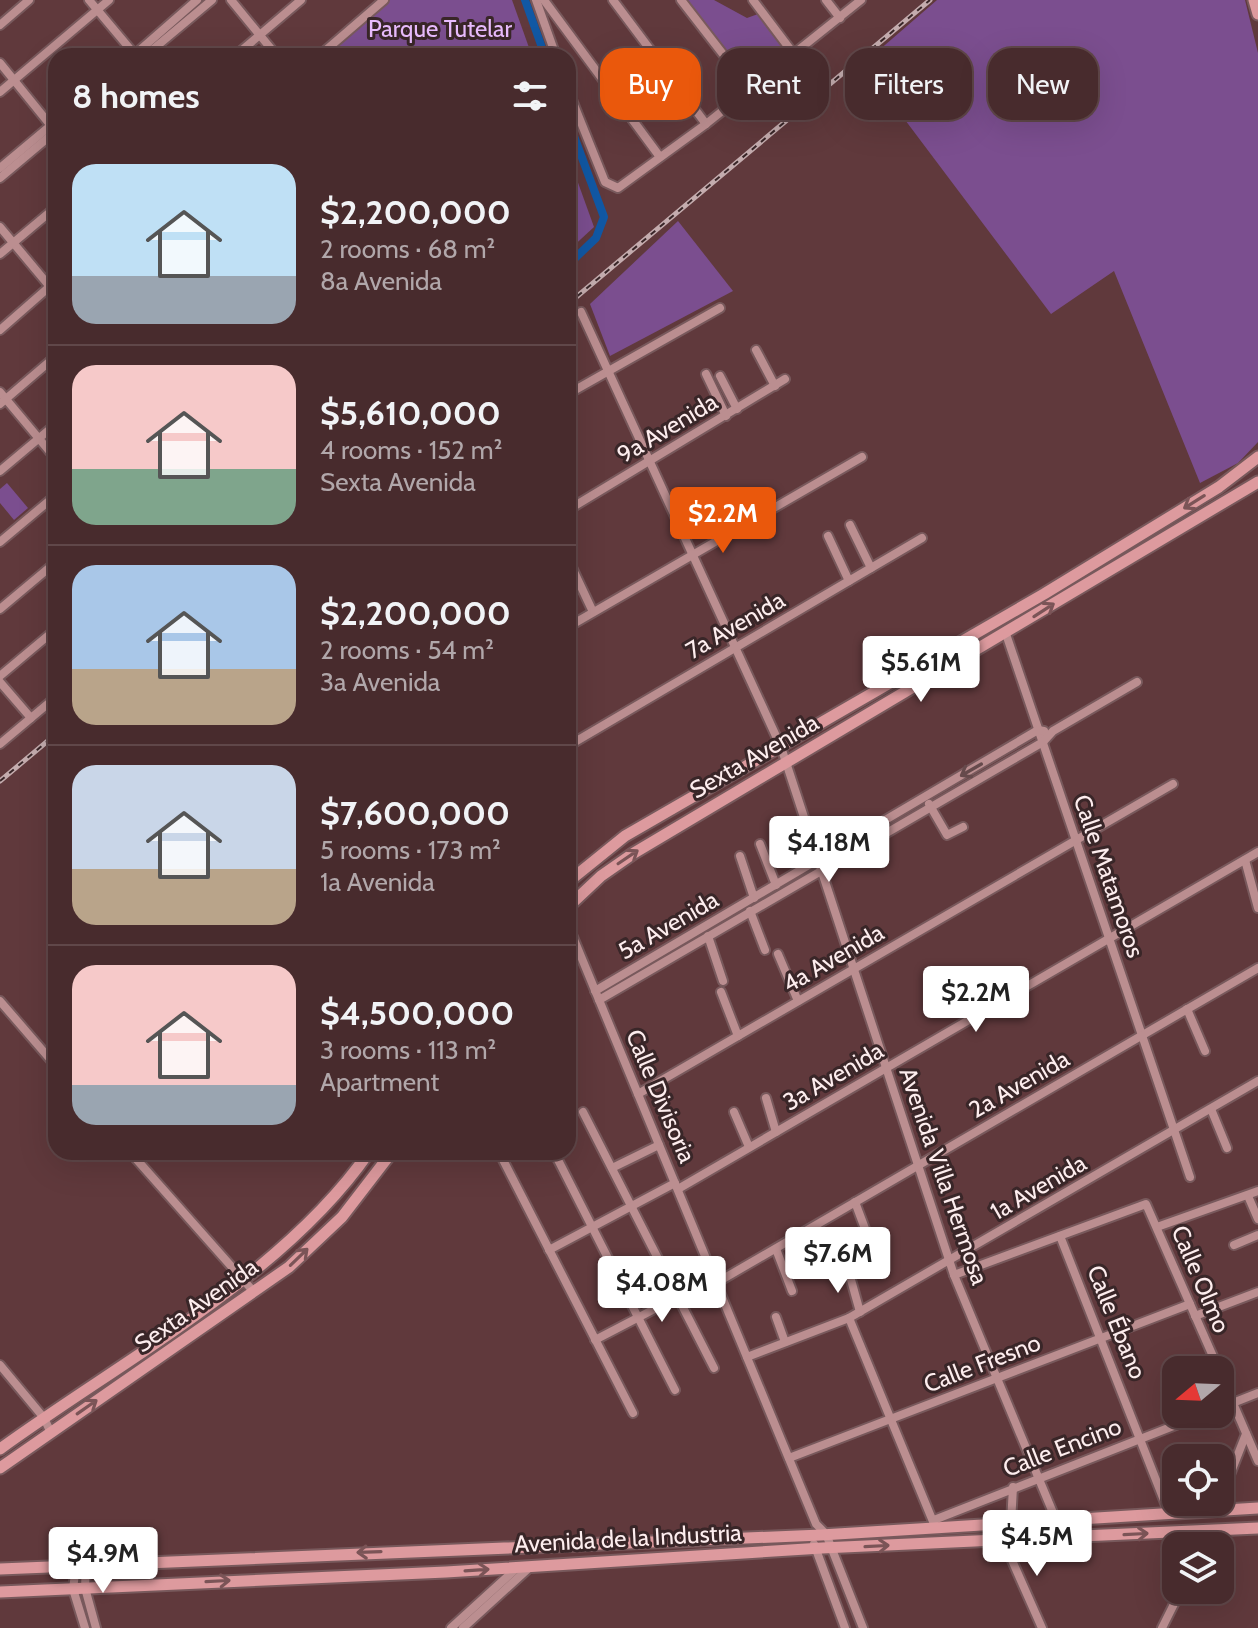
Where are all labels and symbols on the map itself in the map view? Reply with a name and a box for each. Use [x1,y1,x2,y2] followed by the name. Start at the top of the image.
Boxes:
[368,14,512,43] park label: Parque Tutelar
[612,387,723,469] street label: 9a Avenida
[667,487,779,555] pin: $2.2M
[1183,494,1206,510] one-way arrow
[680,585,790,665] street label: 7a Avenida
[1032,601,1055,617] one-way arrow
[856,636,986,704] pin: $5.61M
[685,707,824,804] street label: Sexta Avenida
[960,762,983,778] one-way arrow
[1068,791,1150,961] street label: Calle Matamoros
[764,816,894,884] pin: $4.18M
[617,849,639,866] one-way arrow
[613,884,724,965] street label: 5a Avenida
[777,917,889,999] street label: 4a Avenida
[920,966,1032,1034] pin: $2.2M
[620,1025,702,1167] street label: Calle Divisoria
[778,1035,889,1116] street label: 3a Avenida
[964,1044,1075,1124] street label: 2a Avenida
[893,1064,995,1289] street label: Avenida Villa Hermosa
[985,1148,1092,1226] street label: 1a Avenida
[1165,1221,1237,1337] street label: Calle Olmo
[782,1227,894,1295] pin: $7.6M
[289,1249,309,1267] one-way arrow
[129,1252,264,1358] street label: Sexta Avenida
[597,1256,727,1324] pin: $4.08M
[1081,1261,1153,1383] street label: Calle Ébano
[919,1327,1045,1399] street label: Calle Fresno
[1162,1356,1234,1428] north arrow
[76,1399,98,1415] one-way arrow
[999,1411,1125,1483] street label: Calle Encino
[981,1510,1093,1578] pin: $4.5M
[514,1518,743,1558] street label: Avenida de la Industria
[1122,1526,1149,1541] one-way arrow
[47,1527,159,1595] pin: $4.9M
[863,1538,890,1553] one-way arrow
[356,1545,383,1560] one-way arrow
[463,1562,490,1577] one-way arrow
[204,1574,231,1589] one-way arrow

